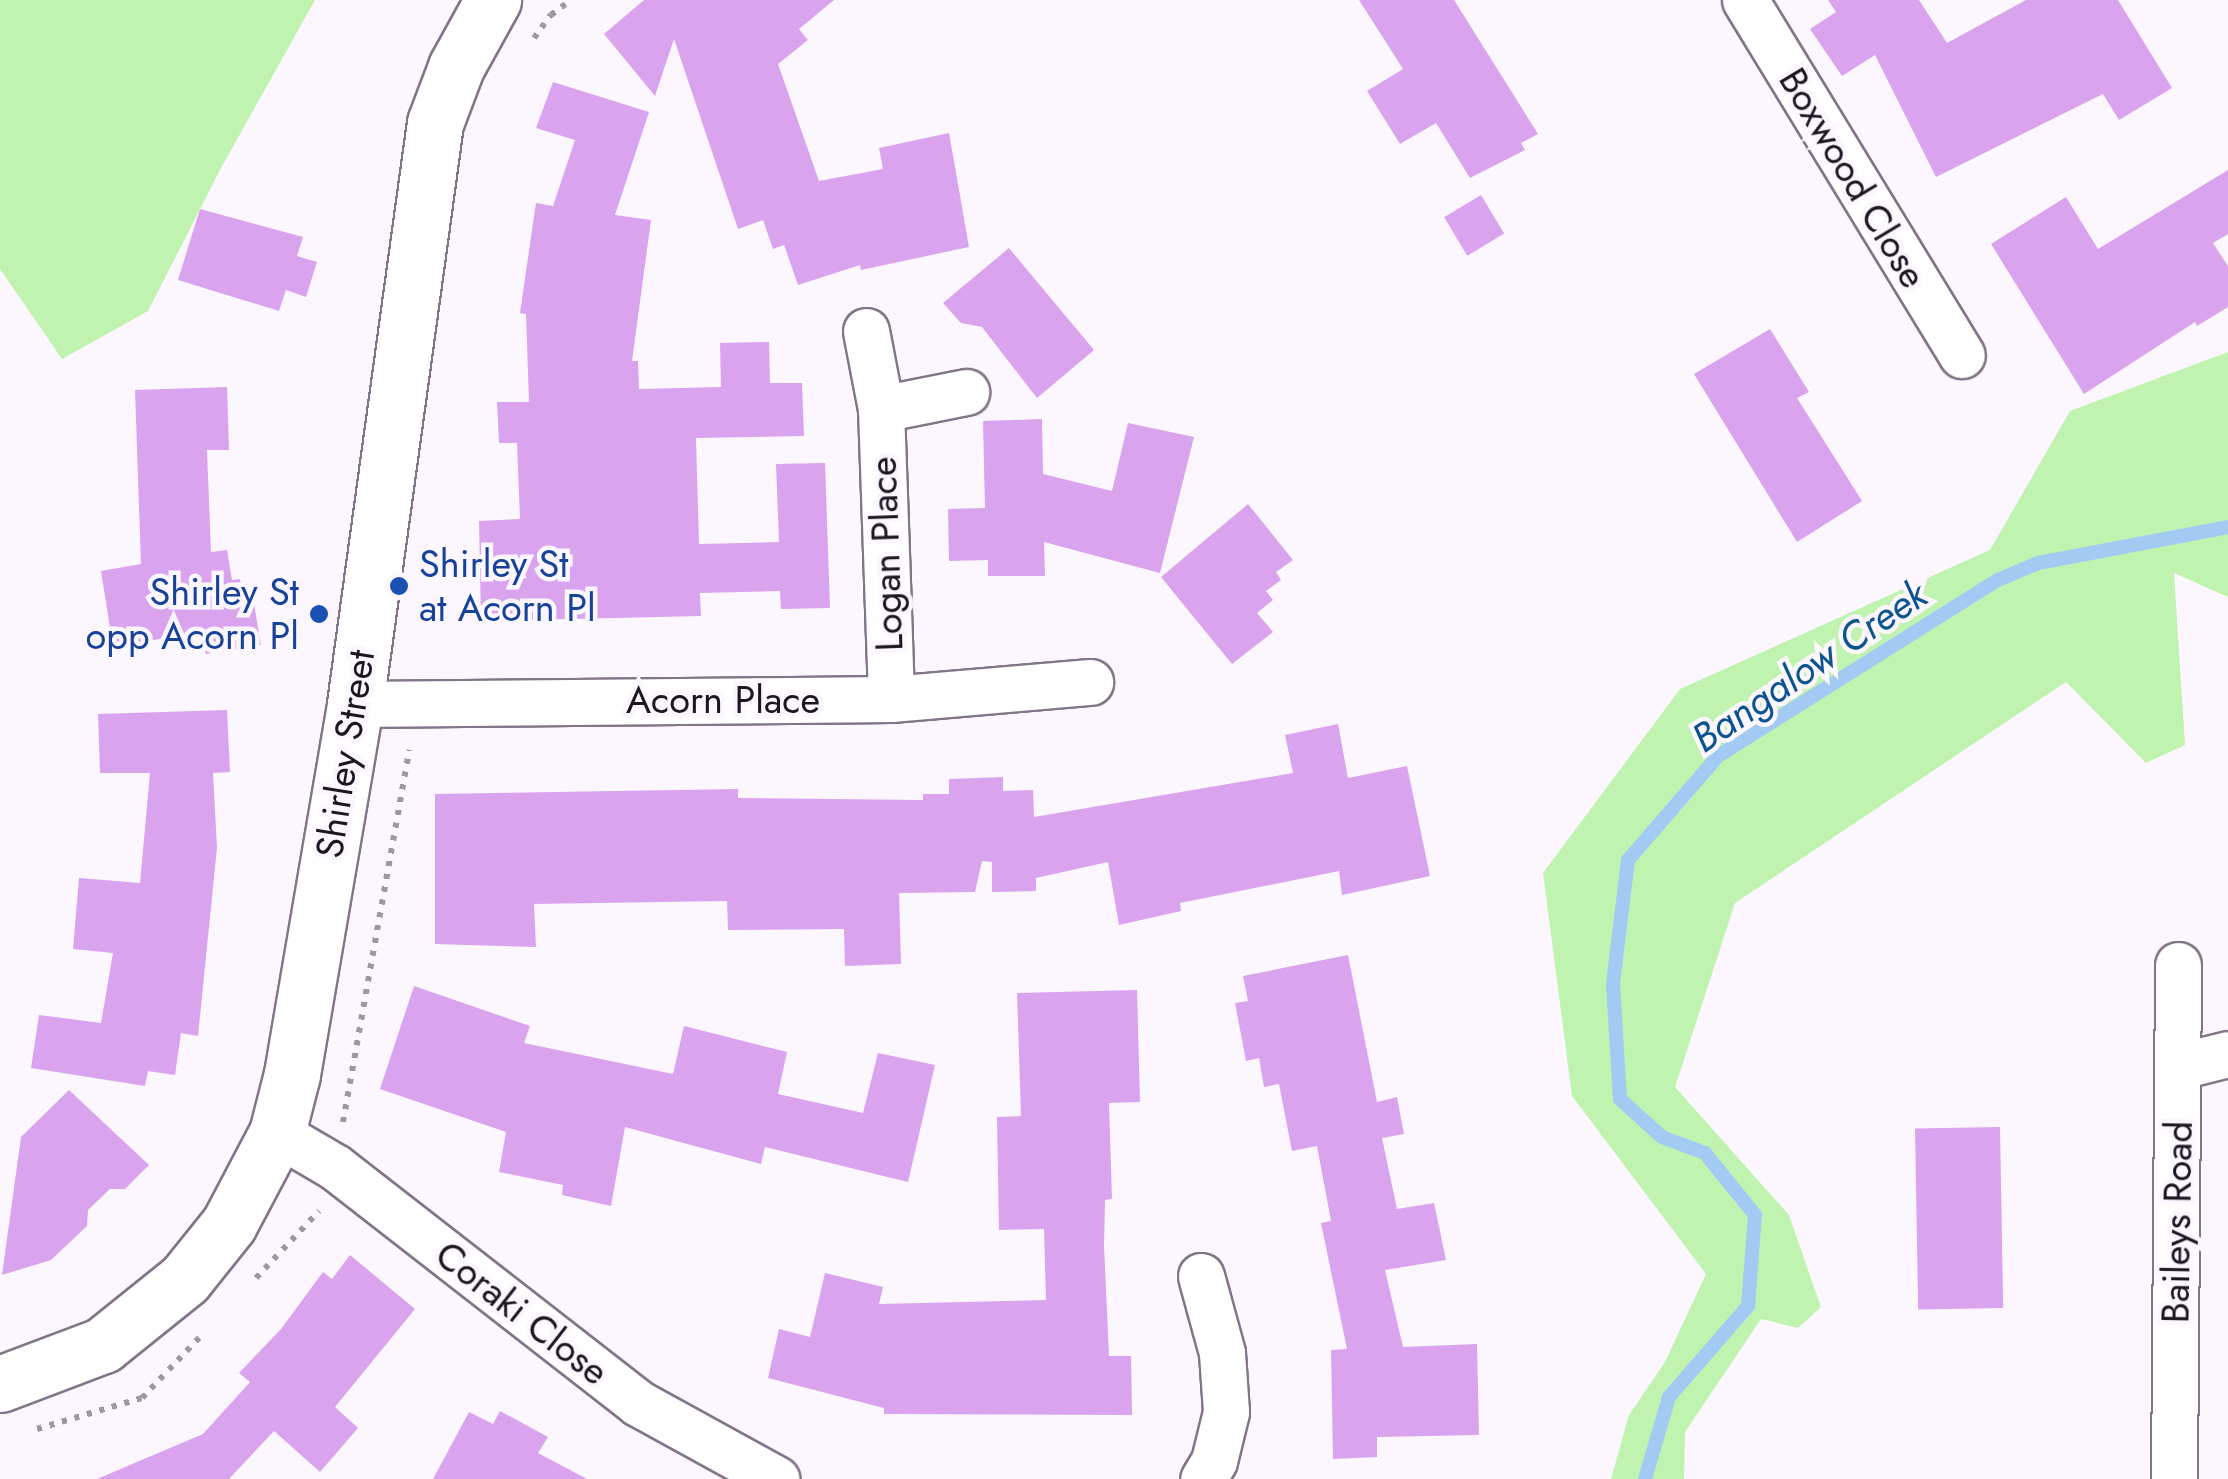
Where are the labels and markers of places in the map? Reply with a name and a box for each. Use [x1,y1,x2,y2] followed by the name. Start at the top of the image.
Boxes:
[419,541,596,630] place label: Shirley St at Acorn Pl
[86,569,299,658] place label: Shirley St opp Acorn Pl
[388,575,410,597] marker: Shirley St at Acorn Pl
[308,603,330,625] marker: Shirley St opp Acorn Pl

